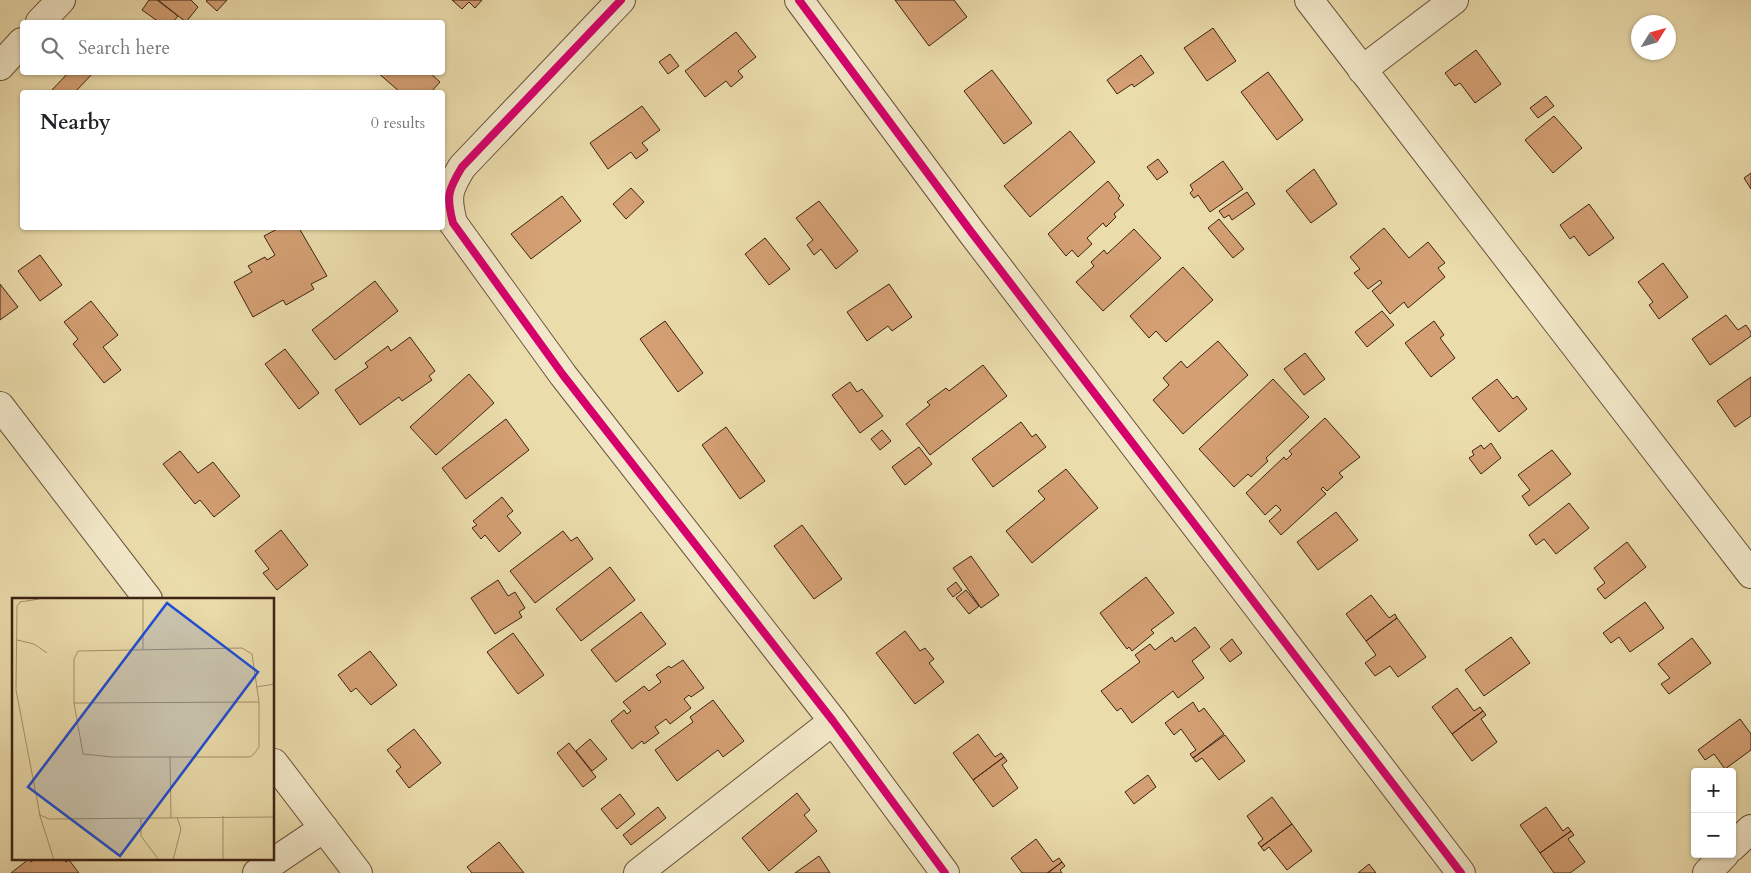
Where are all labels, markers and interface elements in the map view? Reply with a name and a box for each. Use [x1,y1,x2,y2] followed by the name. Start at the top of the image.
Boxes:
[1631,15,1676,60] north arrow
[20,20,445,75] search box
[38,34,66,62] icon: search
[78,35,170,61] text: Search here
[40,108,111,137] text: Nearby
[371,112,425,134] text: 0 results
[12,598,275,860] inset map
[1691,768,1736,858] map controls
[1691,768,1736,813] button: +
[1691,813,1736,858] button: −

